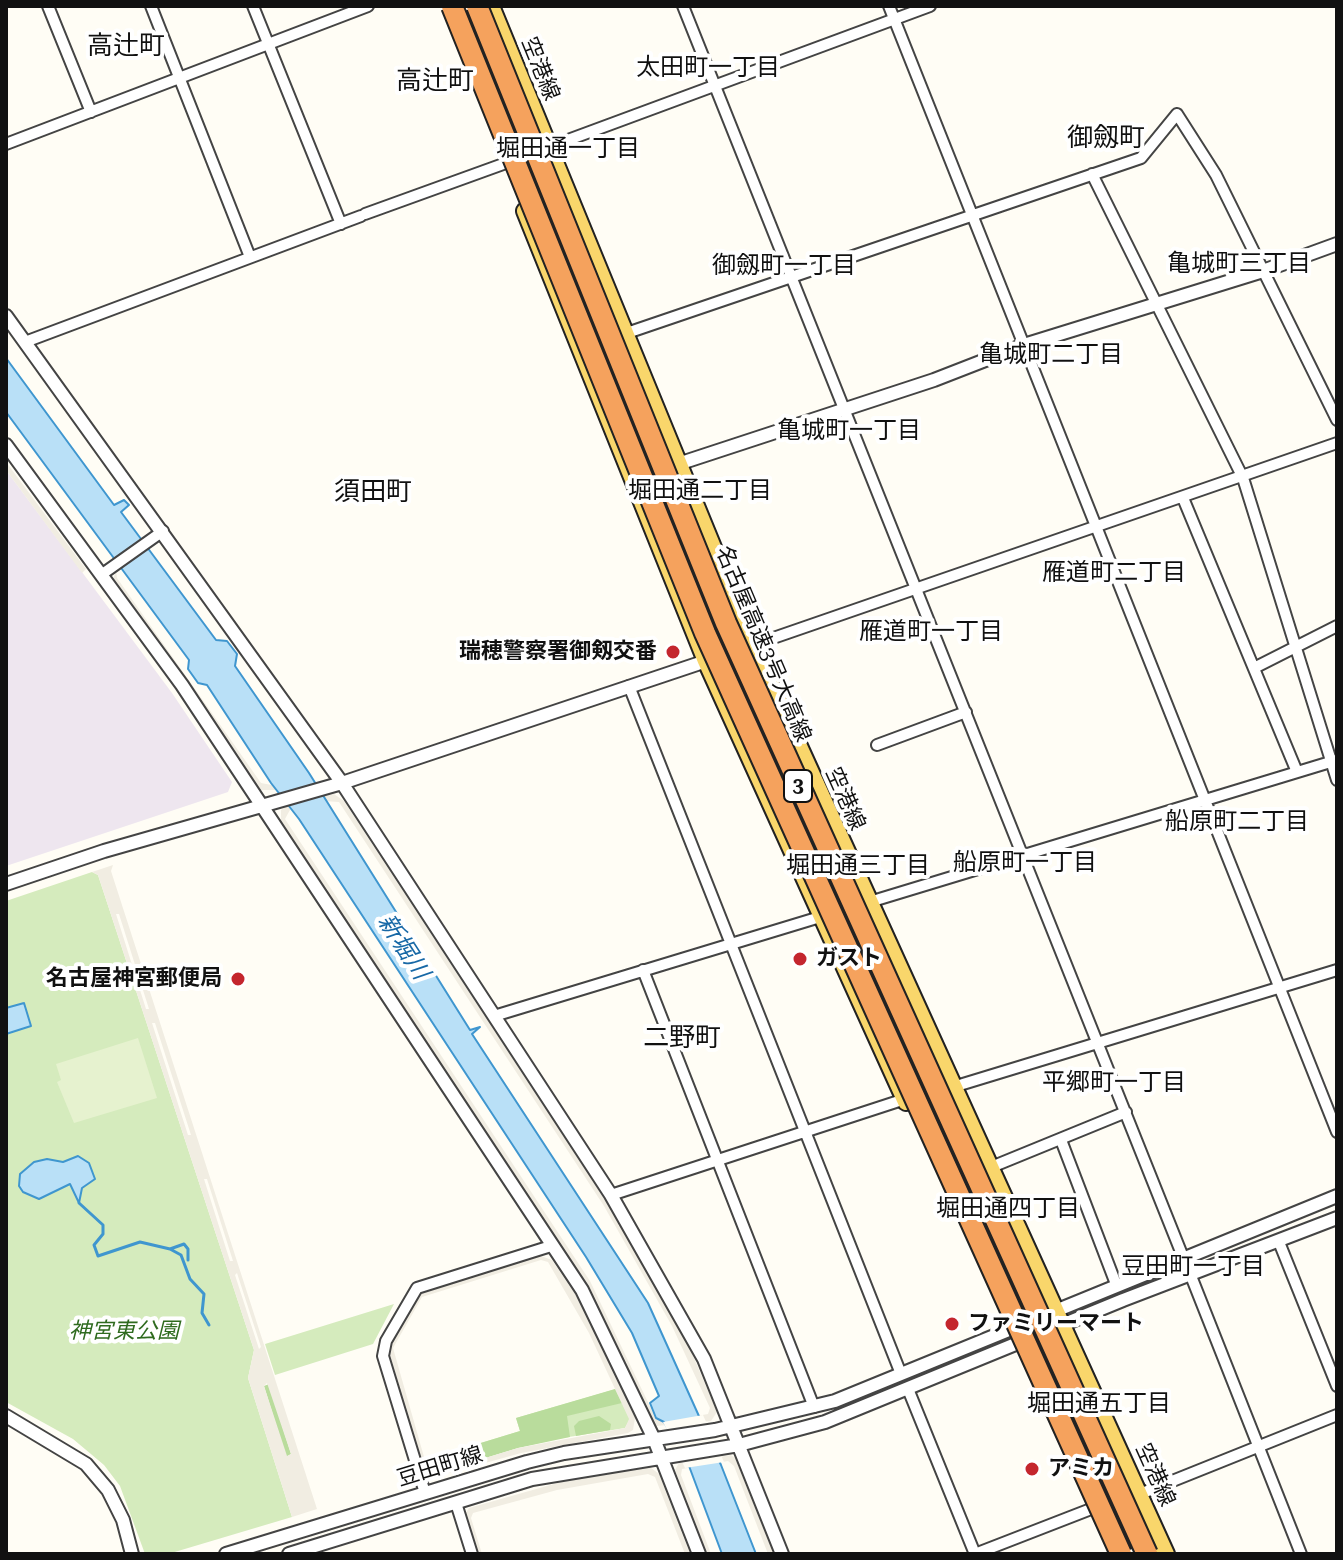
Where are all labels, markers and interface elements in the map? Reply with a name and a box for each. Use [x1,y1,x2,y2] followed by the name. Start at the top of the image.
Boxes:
[87,30,165,62] district label: 高辻町
[515,33,565,105] street label: 空港線
[636,54,780,82] district label: 太田町一丁目
[396,65,474,97] district label: 高辻町
[1067,122,1145,154] district label: 御劔町
[496,135,640,163] district label: 堀田通一丁目
[1167,250,1311,278] district label: 亀城町三丁目
[712,252,856,280] district label: 御劔町一丁目
[979,341,1123,369] district label: 亀城町二丁目
[777,417,921,445] district label: 亀城町一丁目
[334,476,412,508] district label: 須田町
[628,477,772,505] district label: 堀田通二丁目
[710,542,816,746] street label: 名古屋高速3号大高線
[1042,559,1186,587] district label: 雁道町二丁目
[859,618,1003,646] district label: 雁道町一丁目
[459,639,657,665] place label: 瑞穂警察署御剱交番
[664,643,682,661] marker: 瑞穂警察署御剱交番
[820,763,870,835] street label: 空港線
[784,770,812,802] road number: 3
[1165,808,1309,836] district label: 船原町二丁目
[953,849,1097,877] district label: 船原町一丁目
[786,852,930,880] district label: 堀田通三丁目
[371,909,435,985] water label: 新堀川
[816,946,882,972] place label: ガスト
[791,950,809,968] marker: ガスト
[46,966,222,992] place label: 名古屋神宮郵便局
[229,970,247,988] marker: 名古屋神宮郵便局
[643,1022,721,1054] district label: 二野町
[1042,1069,1186,1097] district label: 平郷町一丁目
[936,1195,1080,1223] district label: 堀田通四丁目
[1121,1253,1265,1281] district label: 豆田町一丁目
[968,1311,1144,1337] place label: ファミリーマート
[943,1315,961,1333] marker: ファミリーマート
[69,1319,179,1345] park label: 神宮東公園
[1027,1390,1171,1418] district label: 堀田通五丁目
[1130,1439,1180,1511] street label: 空港線
[394,1442,486,1492] street label: 豆田町線
[1048,1456,1114,1482] place label: アミカ
[1023,1460,1041,1478] marker: アミカ

